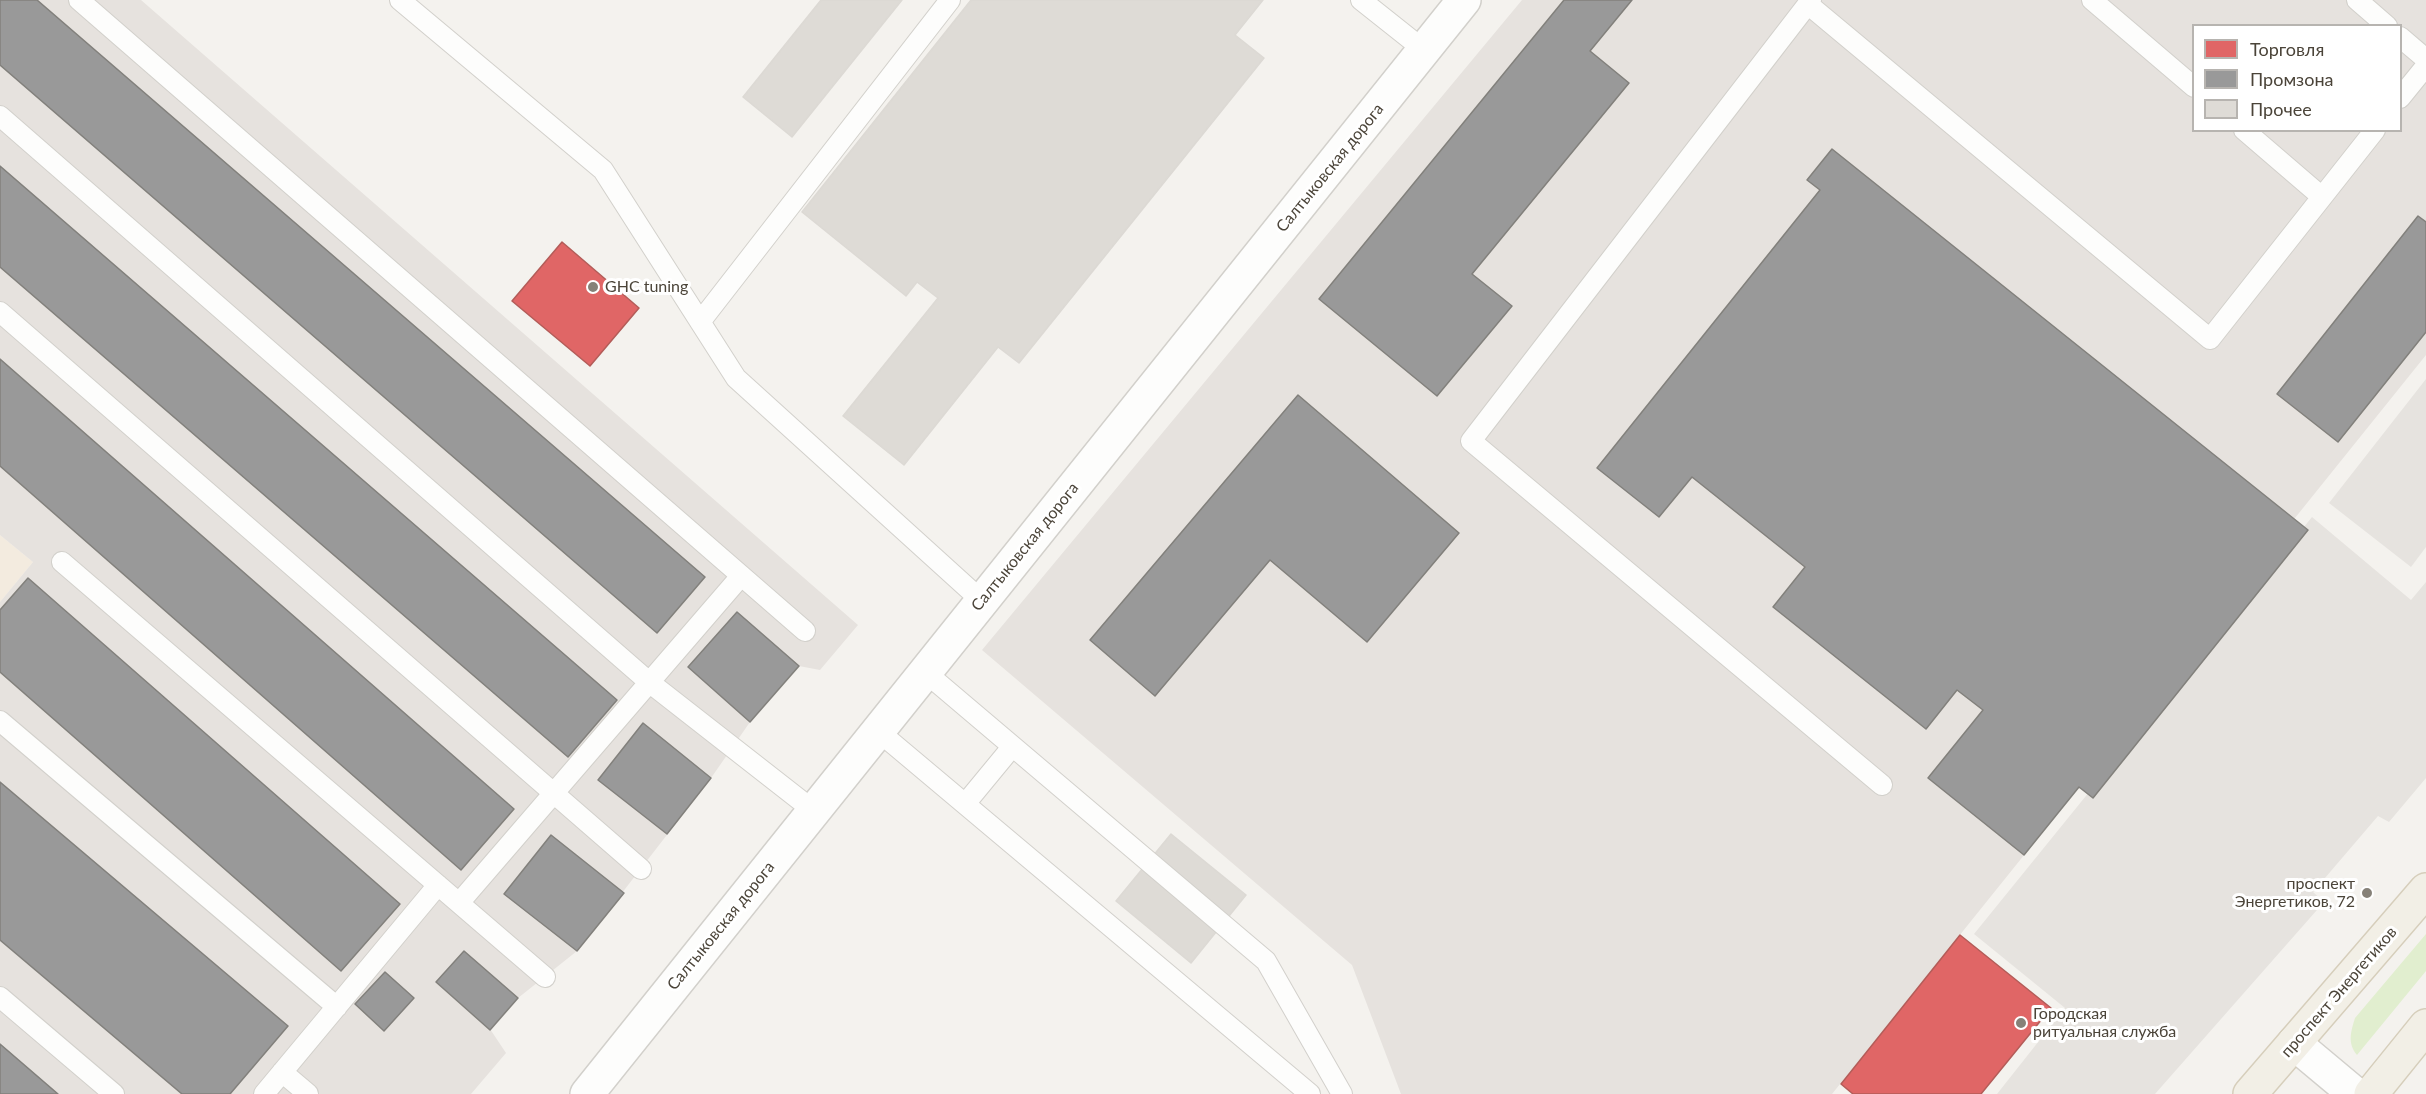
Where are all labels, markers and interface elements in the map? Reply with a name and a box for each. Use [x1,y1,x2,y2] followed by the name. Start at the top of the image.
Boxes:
[2192,24,2402,132] legend
[2250,38,2324,60] text: Торговля
[2250,68,2333,90] text: Промзона
[2250,98,2312,120] text: Прочее
[1272,100,1388,236] street label: Салтыковская дорога
[605,277,688,297] place label: GHC tuning
[586,280,600,294] marker: GHC tuning
[967,479,1083,615] street label: Салтыковская дорога
[663,858,779,994] street label: Салтыковская дорога
[2235,874,2355,912] place label: проспект Энергетиков, 72
[2360,886,2374,900] marker: проспект Энергетиков, 72
[2277,923,2401,1061] street label: проспект Энергетиков
[2033,1004,2176,1042] place label: Городская ритуальная служба
[2014,1016,2028,1030] marker: Городская ритуальная служба

